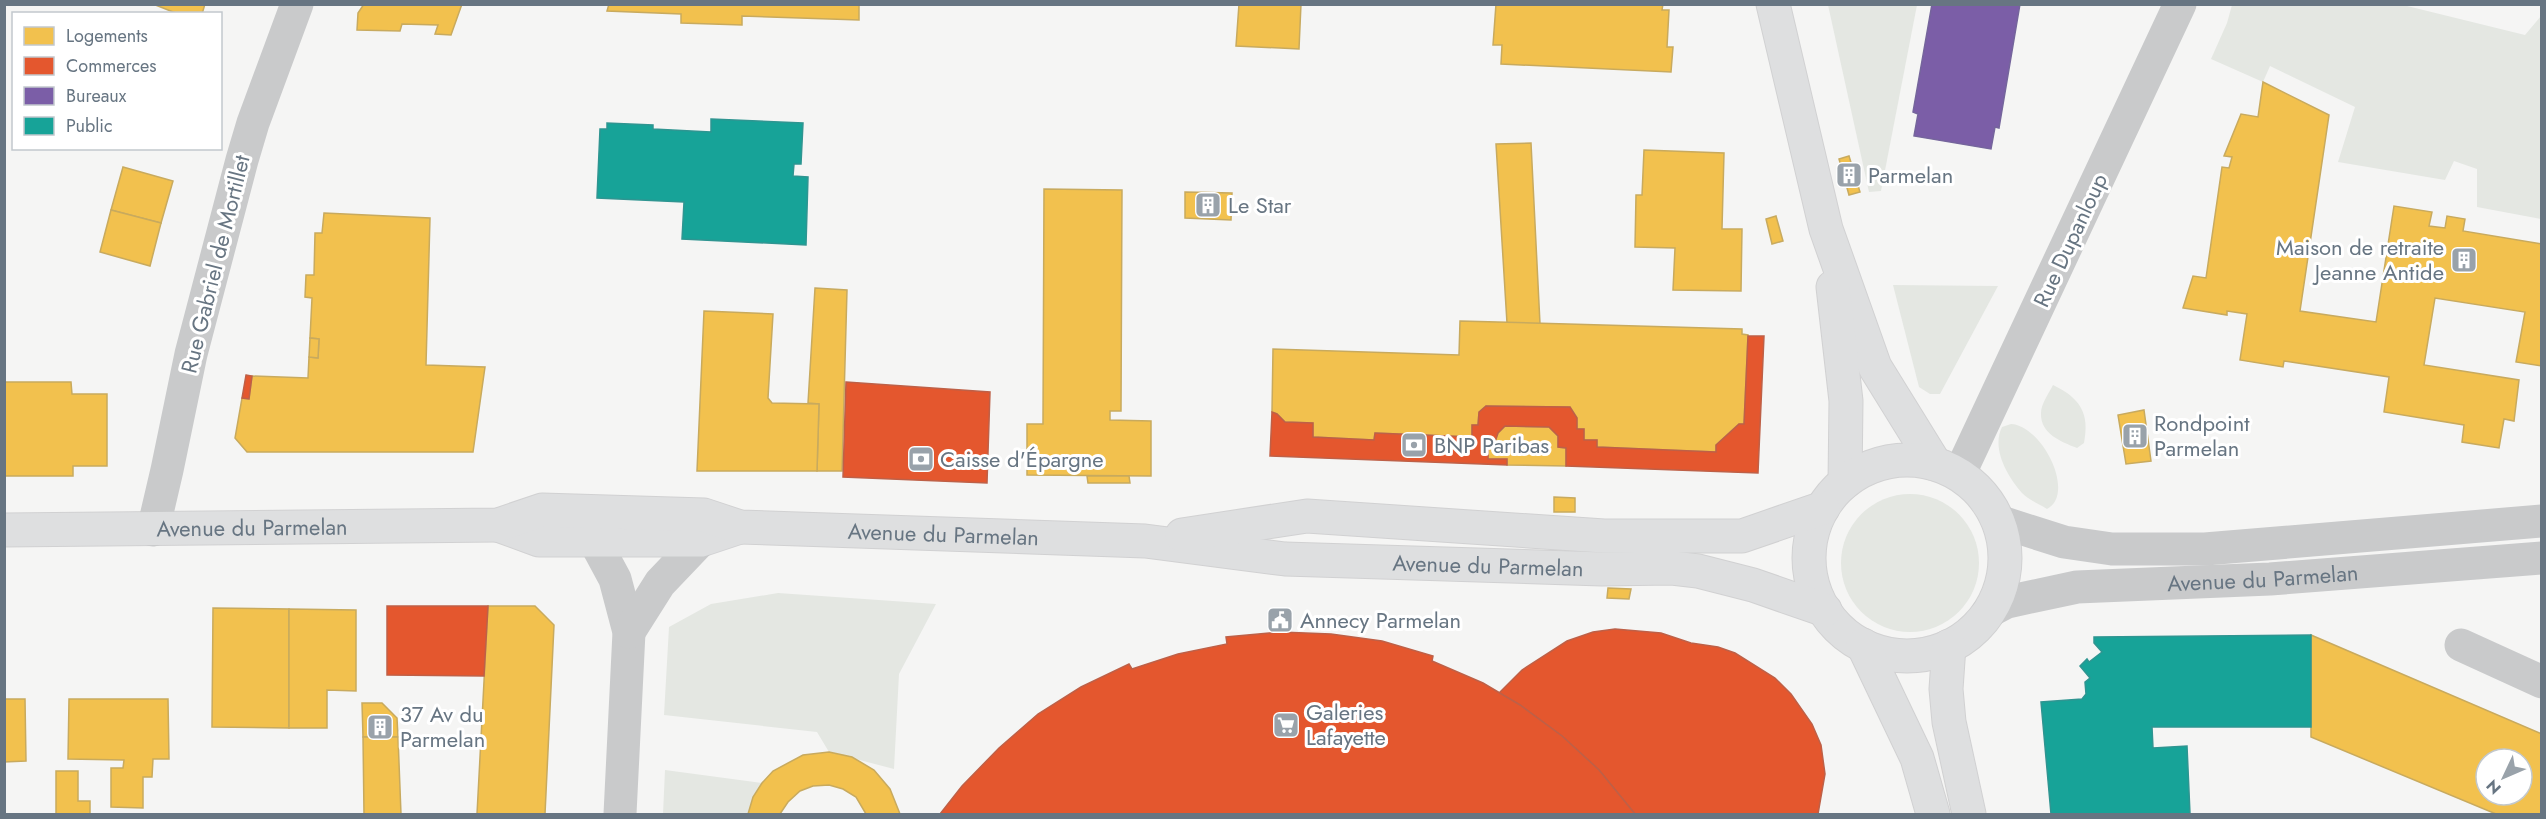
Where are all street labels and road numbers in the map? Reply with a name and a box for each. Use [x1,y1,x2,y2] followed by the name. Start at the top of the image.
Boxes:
[172,151,258,376] street label: Rue Gabriel de Mortillet
[2025,168,2115,312] street label: Rue Dupanloup
[156,511,348,544] street label: Avenue du Parmelan
[847,515,1039,553] street label: Avenue du Parmelan
[1392,546,1584,584] street label: Avenue du Parmelan
[2167,556,2359,599] street label: Avenue du Parmelan

